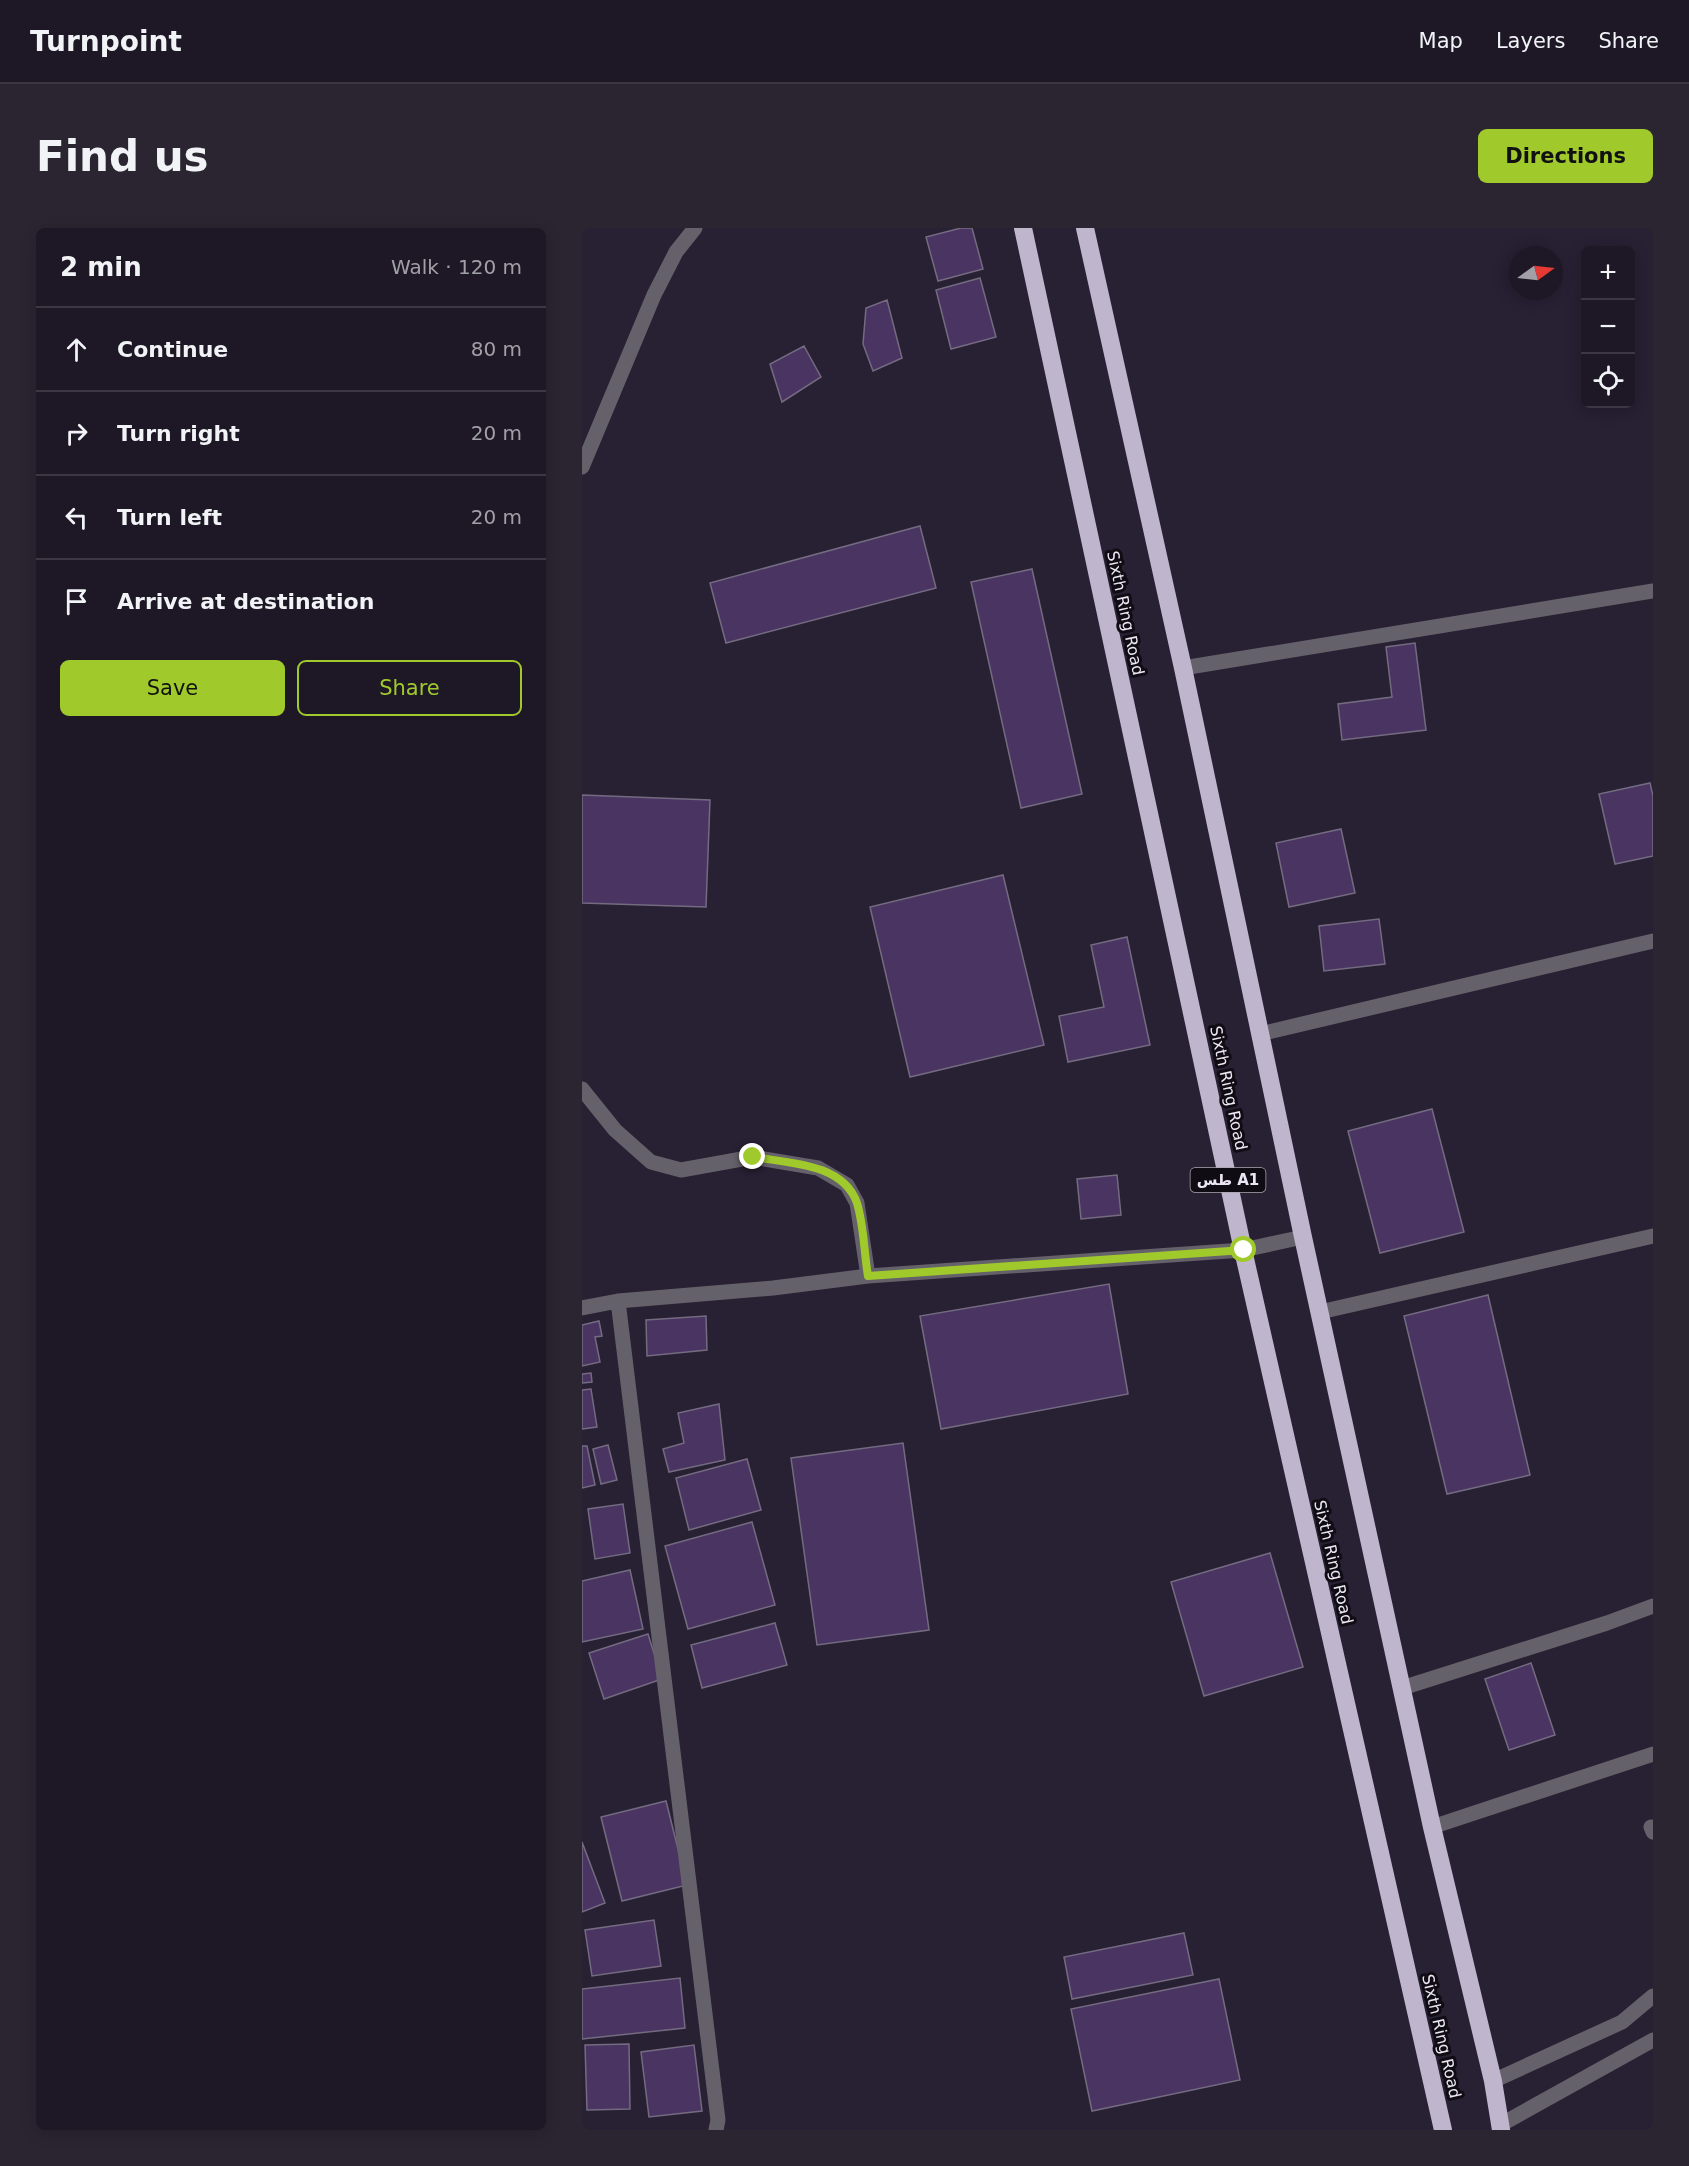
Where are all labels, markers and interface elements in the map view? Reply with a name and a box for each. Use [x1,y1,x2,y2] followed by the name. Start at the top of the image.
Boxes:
[30,25,182,58] text: Turnpoint
[1419,29,1463,53] text: Map
[1496,29,1565,53] text: Layers
[1598,29,1659,53] text: Share
[1478,129,1653,183] button: Directions
[36,132,209,181] text: Find us
[1509,246,1563,300] north arrow
[1581,246,1635,408] map controls
[1581,246,1635,300] button: +
[60,252,142,282] text: 2 min
[391,255,522,279] text: Walk · 120 m
[1581,300,1635,354] button: −
[60,333,93,366] icon: ahead
[117,337,228,362] text: Continue
[471,337,522,361] text: 80 m
[1581,354,1635,408] button: locate
[60,417,93,450] icon: right
[117,421,240,446] text: Turn right
[471,421,522,445] text: 20 m
[60,501,93,534] icon: left
[117,505,222,530] text: Turn left
[471,505,522,529] text: 20 m
[1103,549,1148,677] street label: Sixth Ring Road
[60,585,93,618] icon: arrive
[117,589,374,614] text: Arrive at destination
[60,660,285,716] button: Save
[297,660,522,716] button: Share
[1206,1024,1251,1152] street label: Sixth Ring Road
[739,1143,765,1169] route end
[1190,1168,1266,1192] road number: طس A1
[1230,1236,1256,1262] route start
[1310,1498,1357,1626] street label: Sixth Ring Road
[1418,1972,1465,2100] street label: Sixth Ring Road

